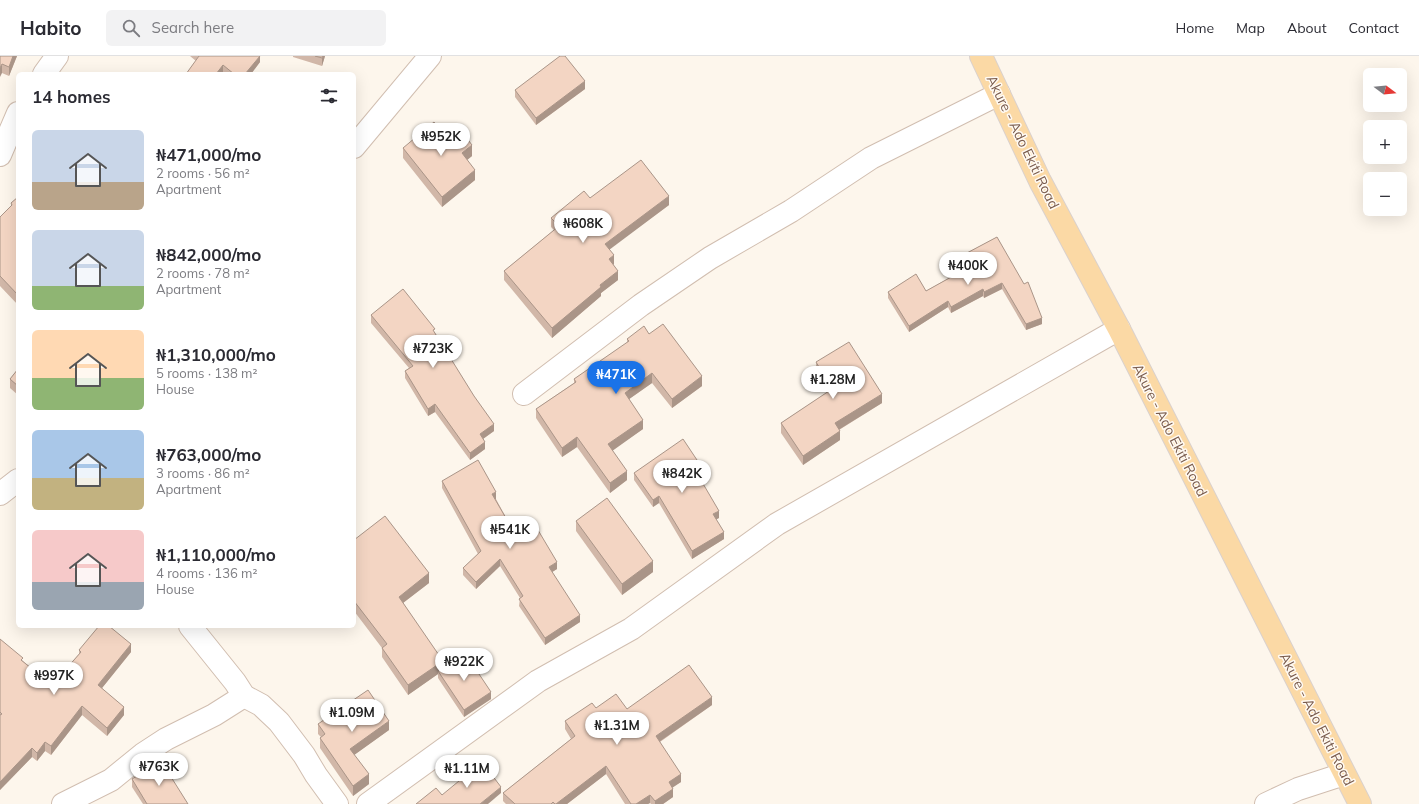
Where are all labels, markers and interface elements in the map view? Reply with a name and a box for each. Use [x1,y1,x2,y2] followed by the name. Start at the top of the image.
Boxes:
[106,10,386,46] search box
[20,16,82,40] text: Habito
[120,17,142,39] icon: search
[152,18,234,37] text: Search here
[1175,19,1214,37] text: Home
[1236,19,1265,37] text: Map
[1287,19,1327,37] text: About
[1349,19,1399,37] text: Contact
[1363,68,1407,112] north arrow
[1363,68,1407,216] map controls
[983,72,1063,212] street label: Akure - Ado Ekiti Road
[318,85,340,107] icon: filters
[32,86,111,107] text: 14 homes
[1363,120,1407,164] button: +
[413,123,469,157] pin: ₦952K
[421,128,461,144] text: ₦952K
[156,144,261,165] text: ₦471,000/mo
[64,146,112,194] icon: home
[156,165,250,181] text: 2 rooms · 56 m²
[1363,172,1407,216] button: −
[156,181,221,197] text: Apartment
[555,210,611,244] pin: ₦608K
[563,215,603,231] text: ₦608K
[156,244,261,265] text: ₦842,000/mo
[64,246,112,294] icon: home
[940,252,996,286] pin: ₦400K
[948,257,988,273] text: ₦400K
[156,265,250,281] text: 2 rooms · 78 m²
[156,281,221,297] text: Apartment
[405,335,461,369] pin: ₦723K
[413,340,453,356] text: ₦723K
[156,344,276,365] text: ₦1,310,000/mo
[64,346,112,394] icon: home
[588,361,644,395] pin: ₦471K
[1129,361,1211,499] street label: Akure - Ado Ekiti Road
[156,365,257,381] text: 5 rooms · 138 m²
[596,366,636,382] text: ₦471K
[800,366,866,400] pin: ₦1.28M
[810,371,856,387] text: ₦1.28M
[156,381,194,397] text: House
[156,444,261,465] text: ₦763,000/mo
[64,446,112,494] icon: home
[654,460,710,494] pin: ₦842K
[156,465,250,481] text: 3 rooms · 86 m²
[662,465,702,481] text: ₦842K
[156,481,221,497] text: Apartment
[482,516,538,550] pin: ₦541K
[490,521,530,537] text: ₦541K
[156,544,276,565] text: ₦1,110,000/mo
[64,546,112,594] icon: home
[156,565,257,581] text: 4 rooms · 136 m²
[156,581,194,597] text: House
[436,648,492,682] pin: ₦922K
[1276,650,1358,788] street label: Akure - Ado Ekiti Road
[444,653,484,669] text: ₦922K
[26,662,82,696] pin: ₦997K
[34,667,74,683] text: ₦997K
[319,699,385,733] pin: ₦1.09M
[329,704,375,720] text: ₦1.09M
[584,712,650,746] pin: ₦1.31M
[594,717,640,733] text: ₦1.31M
[131,753,187,787] pin: ₦763K
[434,755,500,789] pin: ₦1.11M
[139,758,179,774] text: ₦763K
[444,760,490,776] text: ₦1.11M

